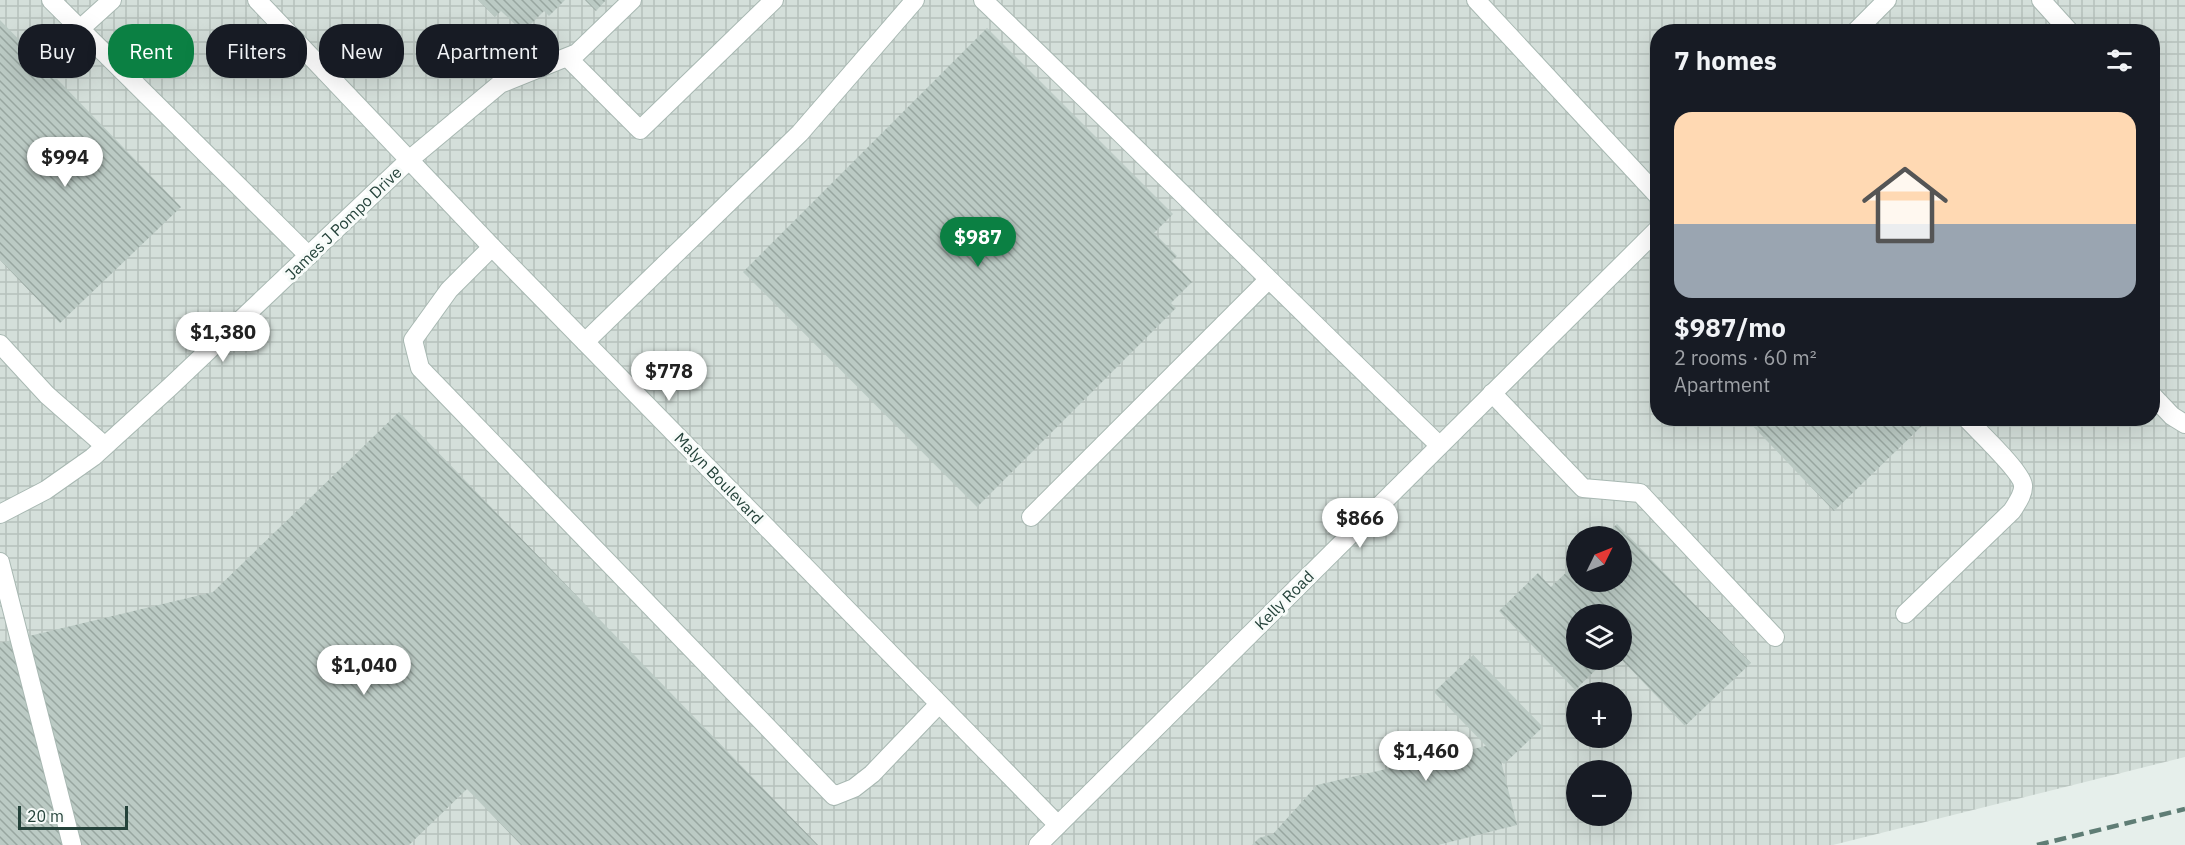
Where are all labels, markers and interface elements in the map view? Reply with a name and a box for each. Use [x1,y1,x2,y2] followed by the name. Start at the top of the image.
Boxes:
[18,24,96,78] chip: Buy
[108,24,194,78] chip: Rent
[206,24,307,78] chip: Filters
[319,24,404,78] chip: New
[416,24,559,78] chip: Apartment
[1674,43,1777,77] text: 7 homes
[2103,44,2136,77] icon: filters
[29,137,101,188] pin: $994
[41,143,89,170] text: $994
[1851,151,1959,259] icon: home
[281,162,406,284] street label: James J Pompo Drive
[942,217,1014,268] pin: $987
[954,223,1002,250] text: $987
[1674,310,1786,344] text: $987/mo
[174,312,272,363] pin: $1,380
[190,318,256,345] text: $1,380
[1674,344,1817,371] text: 2 rooms · 60 m²
[633,351,705,402] pin: $778
[645,357,693,384] text: $778
[1674,371,1770,398] text: Apartment
[670,428,768,528] street label: Malyn Boulevard
[1324,498,1396,549] pin: $866
[1336,504,1384,531] text: $866
[1566,526,1632,592] north arrow
[1566,526,1632,826] map controls
[1250,566,1318,634] street label: Kelly Road
[1566,604,1632,670] button: layers
[315,645,413,696] pin: $1,040
[331,651,397,678] text: $1,040
[1566,682,1632,748] button: +
[1377,731,1475,782] pin: $1,460
[1393,737,1459,764] text: $1,460
[1566,760,1632,826] button: −
[18,803,128,830] scale bar
[27,806,64,826] text: 20 m

